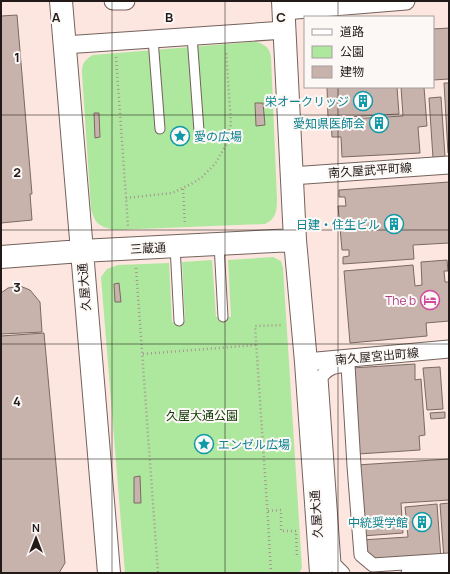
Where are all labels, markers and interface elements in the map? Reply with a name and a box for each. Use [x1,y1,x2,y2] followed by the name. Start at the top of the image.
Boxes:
[52,8,61,26] text: A
[165,8,173,26] text: B
[276,8,286,26] text: C
[304,16,434,88] legend
[340,23,364,40] text: 道路
[340,43,364,60] text: 公園
[14,48,20,66] text: 1
[340,63,364,80] text: 建物
[352,90,374,112] building icon: 栄オークリッジ
[265,93,349,110] place label: 栄オークリッジ
[368,112,390,134] building icon: 愛知県医師会
[293,115,365,132] place label: 愛知県医師会
[169,125,191,147] place icon: 愛の広場
[194,128,242,145] place label: 愛の広場
[328,159,412,181] street label: 南久屋武平町線
[13,163,21,181] text: 2
[383,213,405,235] building icon: 日建・住生ビル
[296,216,380,233] place label: 日建・住生ビル
[130,239,166,257] street label: 三蔵通
[73,262,95,312] street label: 久屋大通
[13,278,21,296] text: 3
[419,289,441,311] hotel icon: The b
[385,292,416,309] place label: The b
[334,344,420,368] street label: 南久屋宮出町線
[13,392,21,410] text: 4
[166,407,238,424] park label: 久屋大通公園
[193,433,215,455] place icon: エンゼル広場
[218,436,290,453] place label: エンゼル広場
[306,489,326,539] street label: 久屋大通
[411,511,433,533] building icon: 中統奨学館
[348,514,408,531] place label: 中統奨学館
[16,518,56,558] north arrow
[32,520,40,535] text: N

